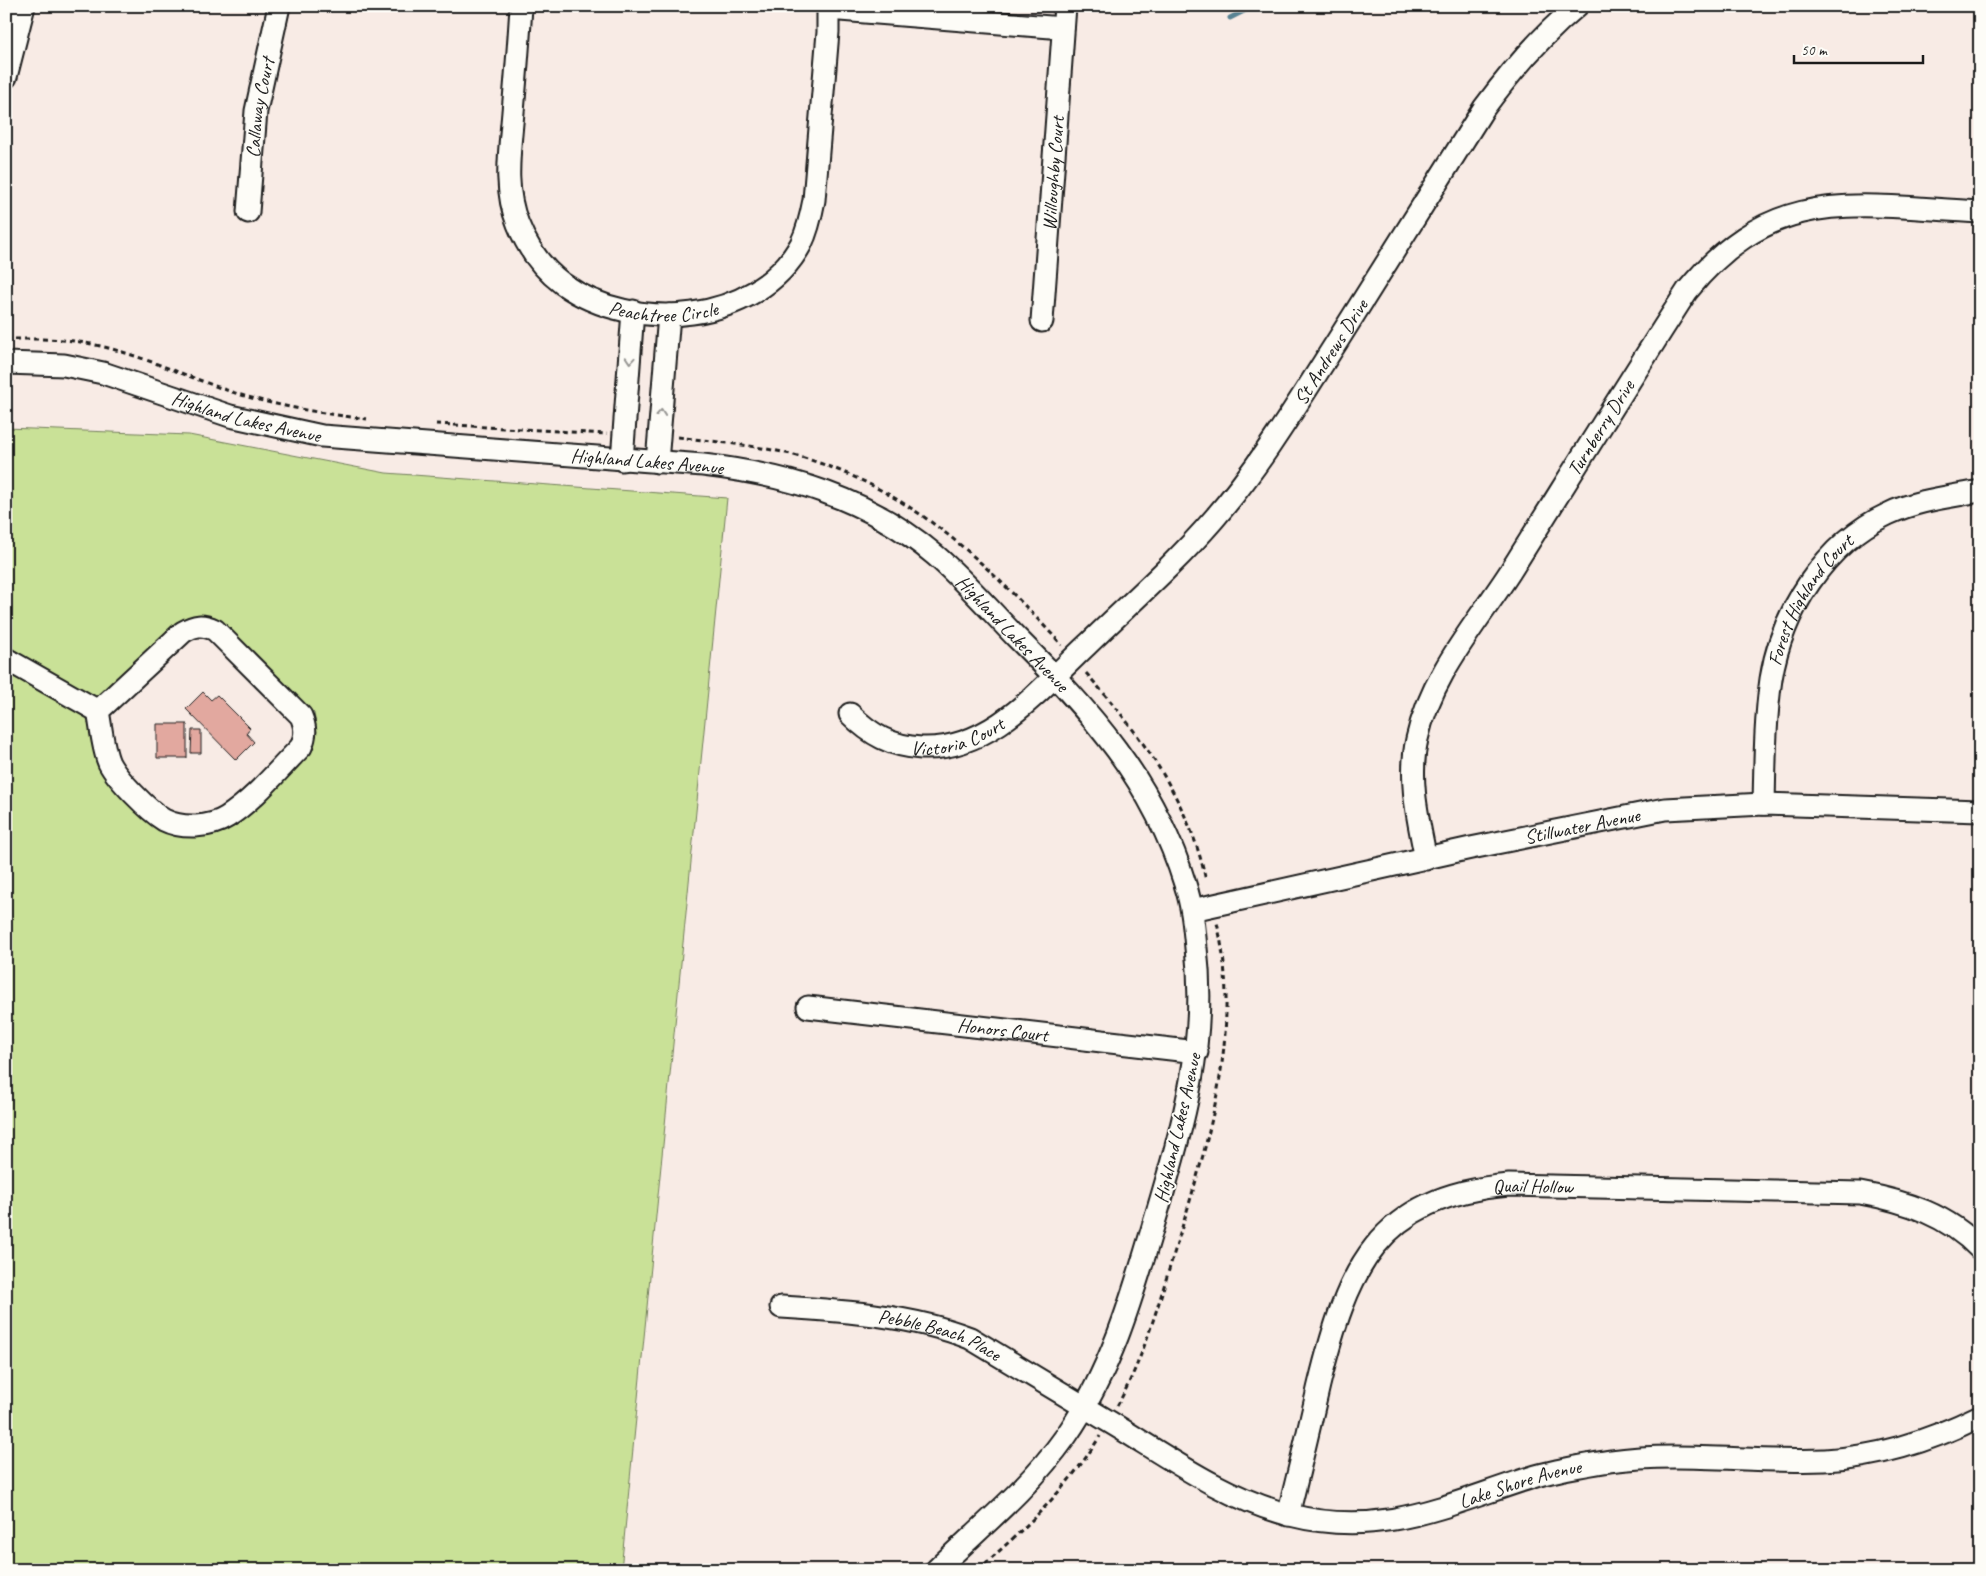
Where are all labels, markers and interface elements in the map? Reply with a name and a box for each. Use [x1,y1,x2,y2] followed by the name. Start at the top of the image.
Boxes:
[1794,32,1922,64] scale bar
[1801,41,1828,60] text: 50 m
[240,52,281,159] street label: Callaway Court
[1037,113,1070,231] street label: Willoughby Court
[1288,293,1374,409] street label: St Andrews Drive
[606,295,722,328] street label: Peachtree Circle
[624,356,635,364] one-way arrow
[1561,374,1641,480] street label: Turnberry Drive
[169,385,324,449] street label: Highland Lakes Avenue
[655,409,666,417] one-way arrow
[570,443,726,481] street label: Highland Lakes Avenue
[1762,527,1860,668] street label: Forest Highland Court
[951,570,1075,698] street label: Highland Lakes Avenue
[910,711,1011,761] street label: Victoria Court
[1522,802,1643,850] street label: Stillwater Avenue
[956,1012,1052,1048] street label: Honors Court
[1148,1049,1207,1205] street label: Highland Lakes Avenue
[1491,1173,1575,1200] street label: Quail Hollow
[876,1304,1007,1368] street label: Pebble Beach Place
[1456,1454,1584,1514] street label: Lake Shore Avenue

